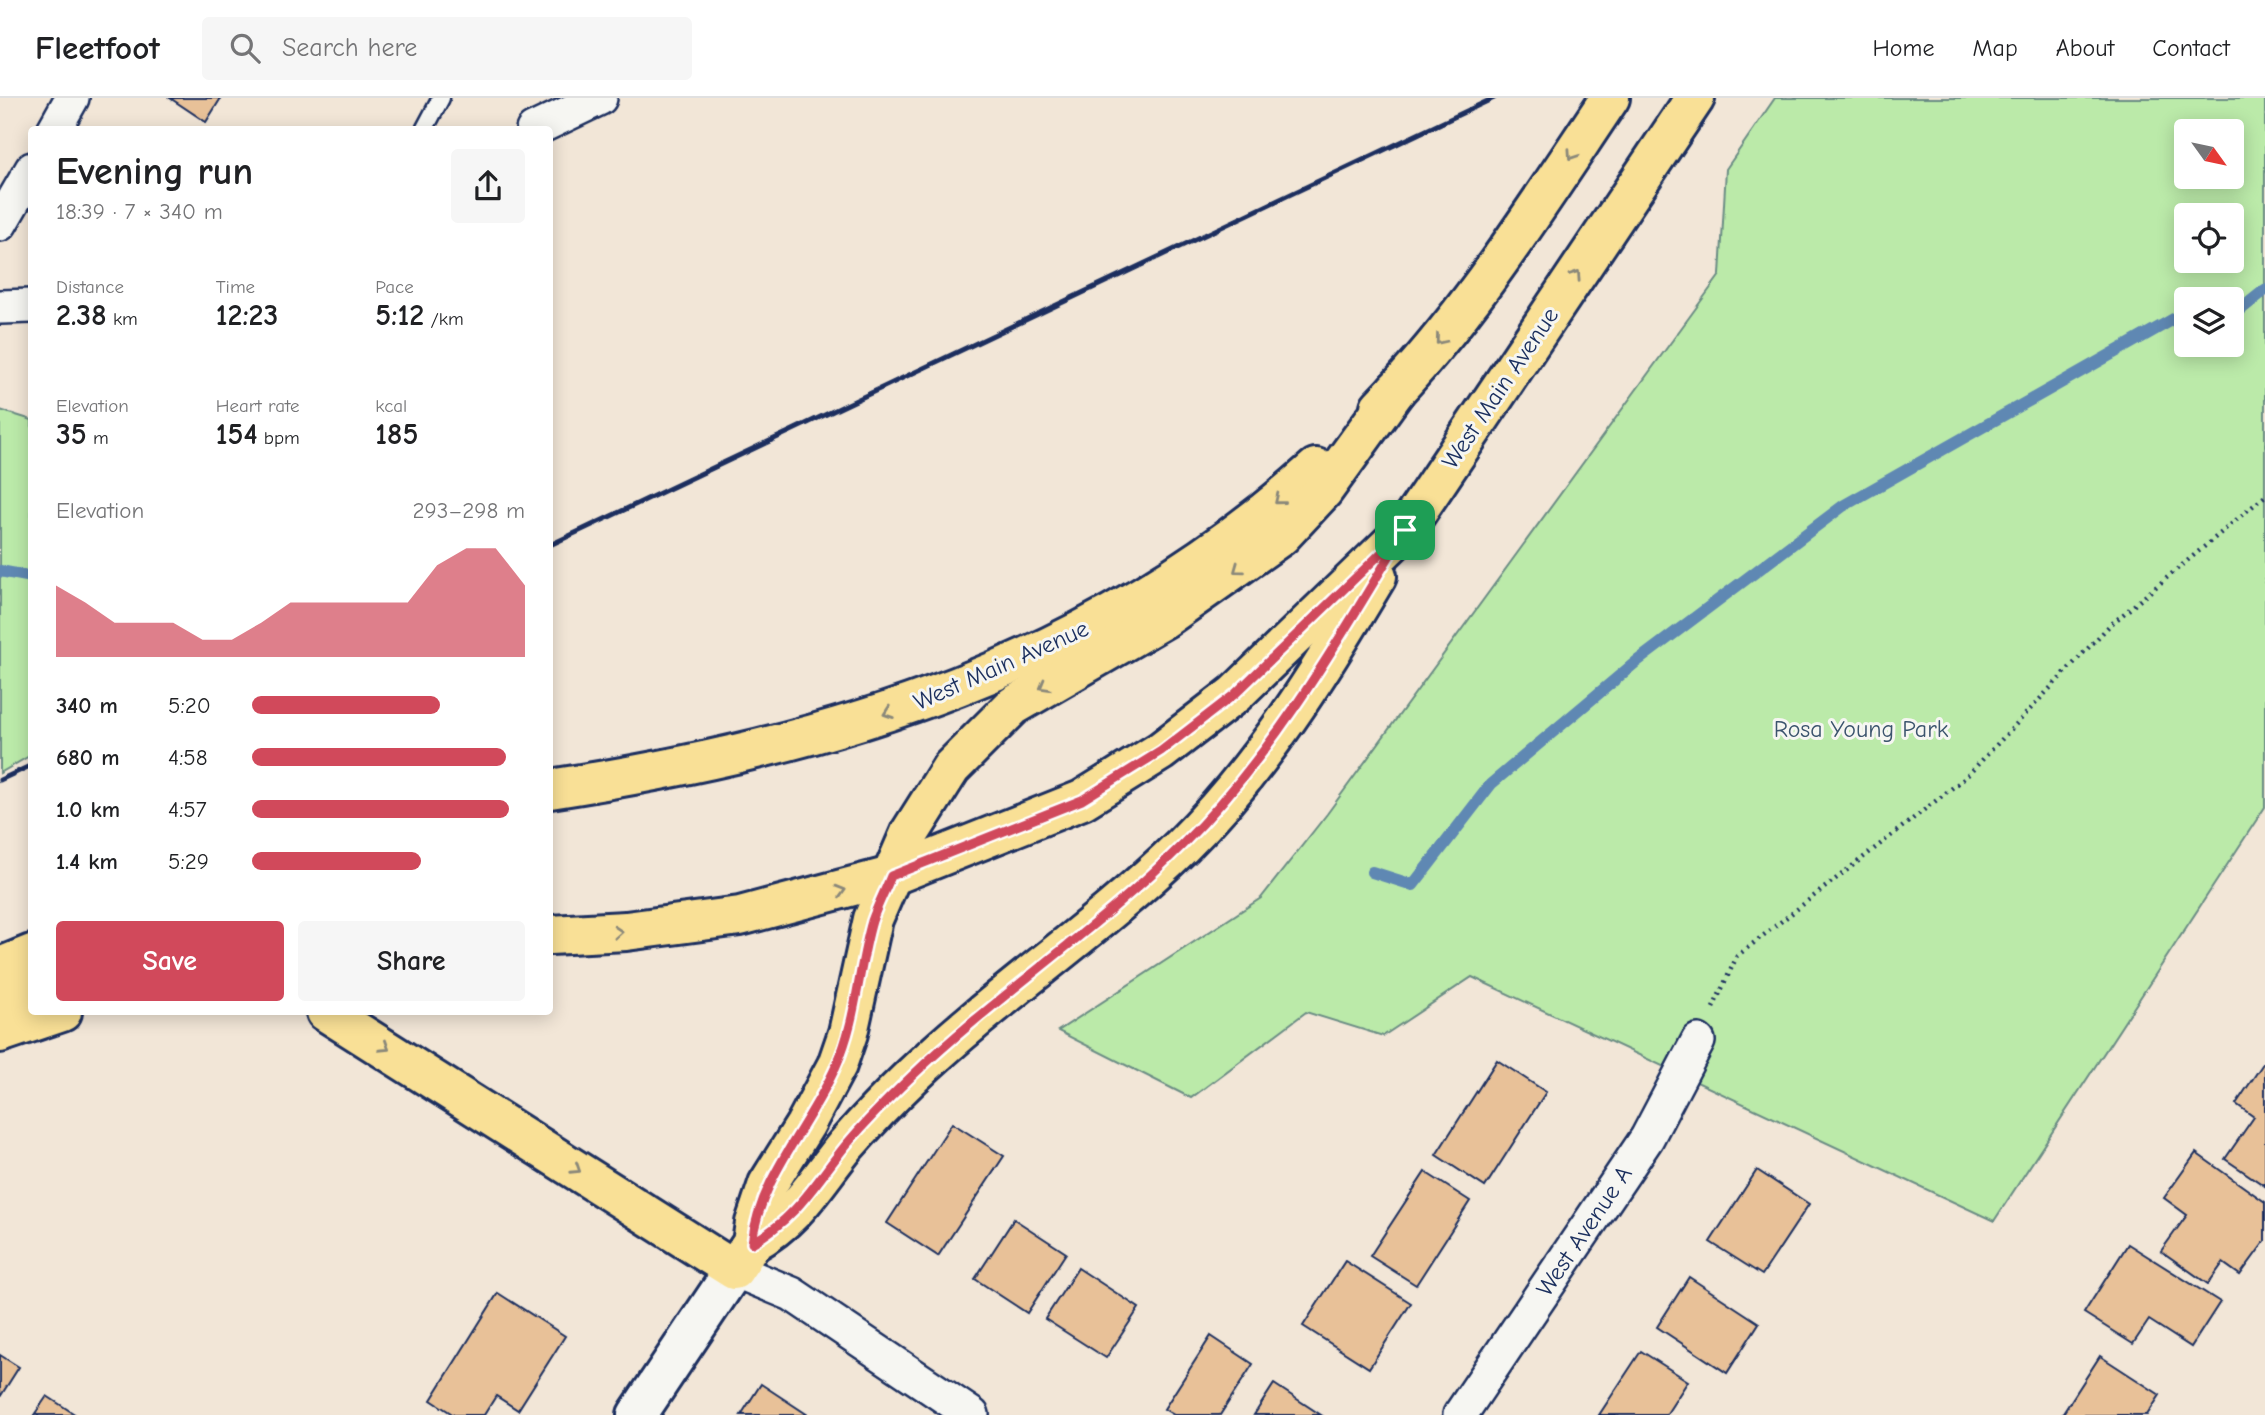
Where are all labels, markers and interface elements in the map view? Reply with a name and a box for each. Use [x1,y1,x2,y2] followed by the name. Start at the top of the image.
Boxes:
[202,17,692,80] search box
[35,29,160,67] text: Fleetfoot
[226,29,264,67] icon: search
[282,33,417,63] text: Search here
[1873,34,1934,62] text: Home
[1972,34,2018,62] text: Map
[2056,34,2114,62] text: About
[2152,34,2230,62] text: Contact
[2174,119,2244,189] north arrow
[2174,119,2244,357] map controls
[1568,147,1580,160] one-way arrow
[451,149,525,223] button: share
[56,150,253,194] text: Evening run
[56,198,223,225] text: 18:39 · 7 × 340 m
[2174,203,2244,273] button: locate
[1568,270,1581,283] one-way arrow
[56,276,124,298] text: Distance
[216,276,255,298] text: Time
[375,276,414,298] text: Pace
[2174,287,2244,357] button: layers
[56,298,107,333] text: 2.38
[216,298,278,333] text: 12:23
[375,298,424,333] text: 5:12
[1436,302,1564,474] street label: West Main Avenue
[107,308,138,330] text: km
[424,308,464,330] text: /km
[1436,332,1448,345] one-way arrow
[56,395,129,417] text: Elevation
[216,395,299,417] text: Heart rate
[375,395,407,417] text: kcal
[56,417,87,452] text: 35
[216,417,257,452] text: 154
[375,417,418,452] text: 185
[87,427,109,449] text: m
[257,427,300,449] text: bpm
[1274,491,1286,504] one-way arrow
[56,497,144,524] text: Elevation
[413,497,525,524] text: 293–298 m
[1375,500,1435,560] pin
[1386,511,1424,549] icon: arrive
[1233,560,1246,573] one-way arrow
[909,614,1093,716] street label: West Main Avenue
[1039,678,1051,691] one-way arrow
[56,692,118,719] text: 340 m
[168,692,211,719] text: 5:20
[882,705,894,719] one-way arrow
[1774,715,1949,743] park label: Rosa Young Park
[56,744,119,771] text: 680 m
[168,744,208,771] text: 4:58
[56,796,120,823] text: 1.0 km
[168,796,207,823] text: 4:57
[56,848,118,875] text: 1.4 km
[168,848,209,875] text: 5:29
[835,885,847,899] one-way arrow
[56,921,284,1001] button: Save
[298,921,525,1001] button: Share
[612,925,623,940] one-way arrow
[377,1039,390,1052] one-way arrow
[1530,1160,1638,1301] street label: West Avenue A
[569,1161,582,1174] one-way arrow

